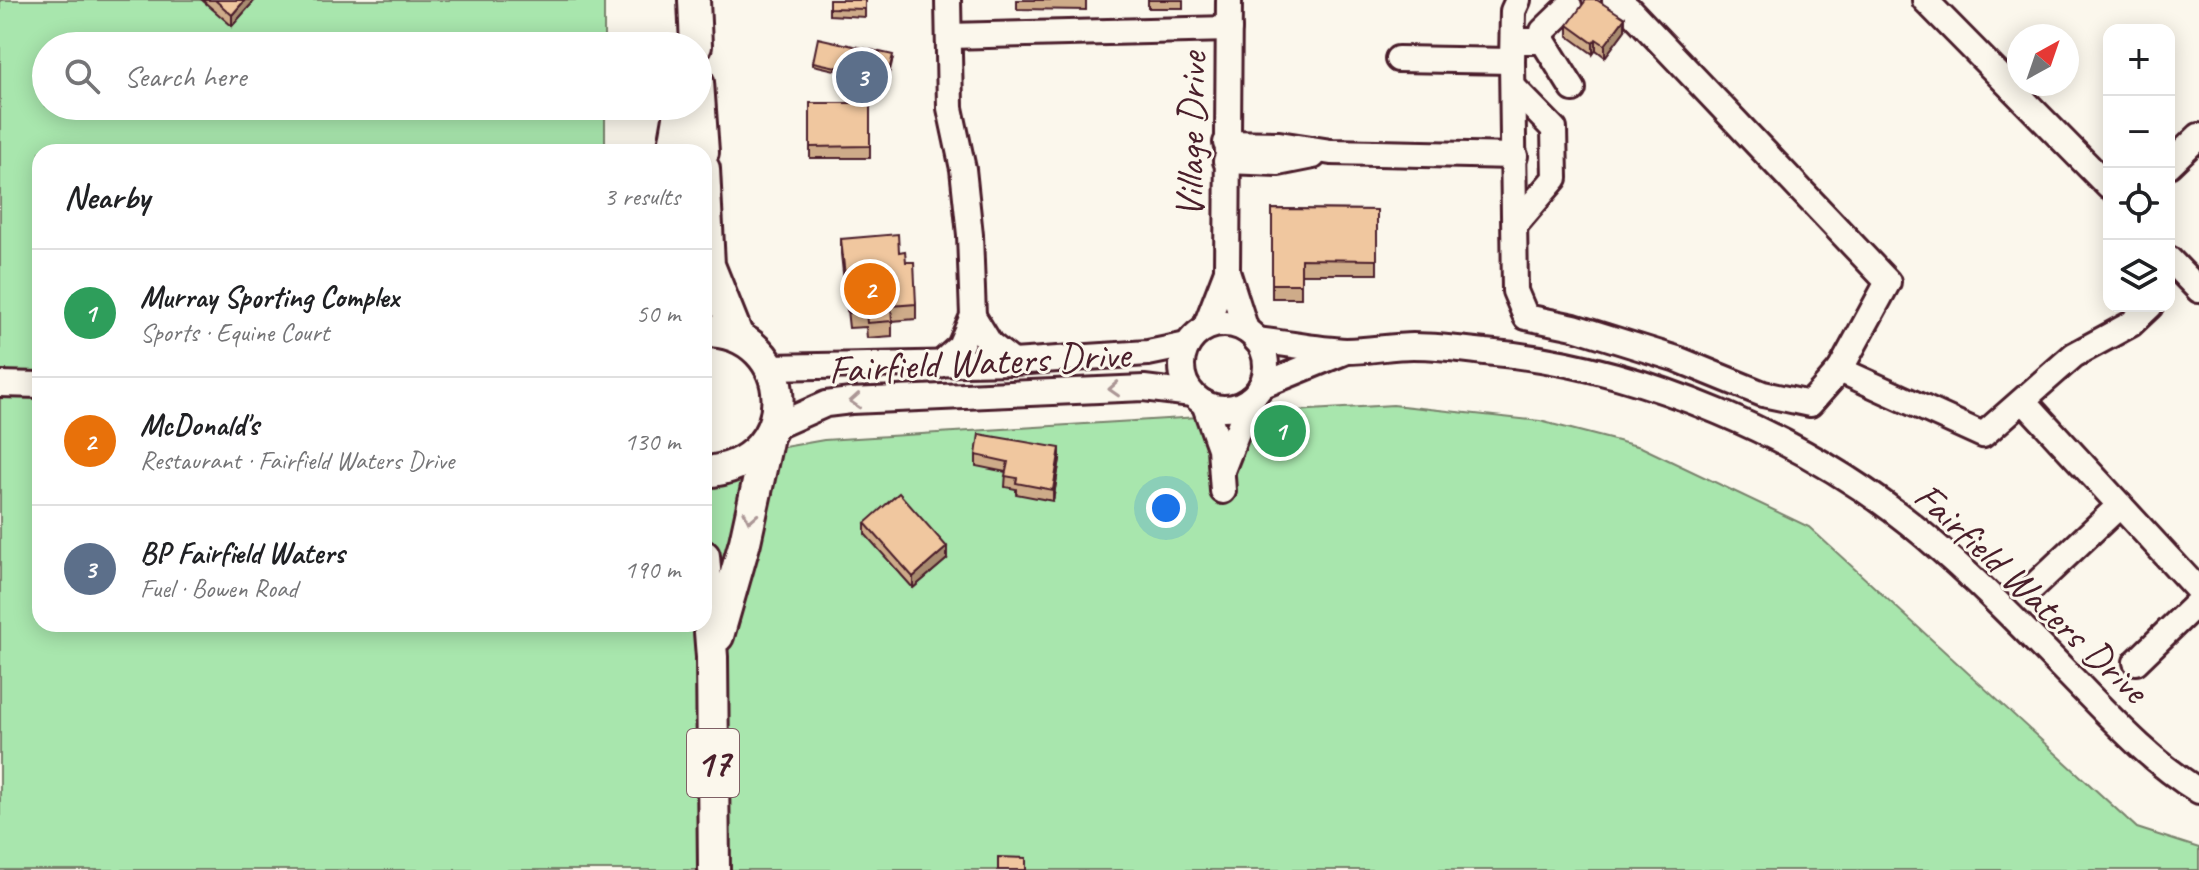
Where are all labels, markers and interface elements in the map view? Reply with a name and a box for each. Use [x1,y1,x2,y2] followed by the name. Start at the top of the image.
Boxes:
[2007,24,2079,96] north arrow
[2103,24,2175,312] map controls
[2103,24,2175,96] button: +
[32,32,712,120] search box
[836,47,888,107] pin: 3
[1165,49,1217,218] street label: Village Drive
[60,54,104,98] icon: search
[124,57,246,95] text: Search here
[2103,96,2175,168] button: −
[2103,168,2175,240] button: locate
[64,175,150,218] text: Nearby
[604,180,680,213] text: 3 results
[2103,240,2175,312] button: layers
[844,259,896,319] pin: 2
[140,278,399,316] text: Murray Sporting Complex
[84,297,96,330] text: 1
[636,297,680,330] text: 50 m
[140,316,329,349] text: Sports · Equine Court
[827,329,1134,395] street label: Fairfield Waters Drive
[1107,381,1120,398] one-way arrow
[848,393,861,410] one-way arrow
[1254,401,1306,461] pin: 1
[140,406,259,444] text: McDonald's
[84,425,96,458] text: 2
[624,425,680,458] text: 130 m
[140,444,454,477] text: Restaurant · Fairfield Waters Drive
[1904,472,2161,716] street label: Fairfield Waters Drive
[1146,488,1186,528] your location
[742,509,759,523] one-way arrow
[140,534,345,572] text: BP Fairfield Waters
[84,553,96,586] text: 3
[624,553,680,586] text: 190 m
[140,572,297,605] text: Fuel · Bowen Road
[687,729,739,797] road number: 17

